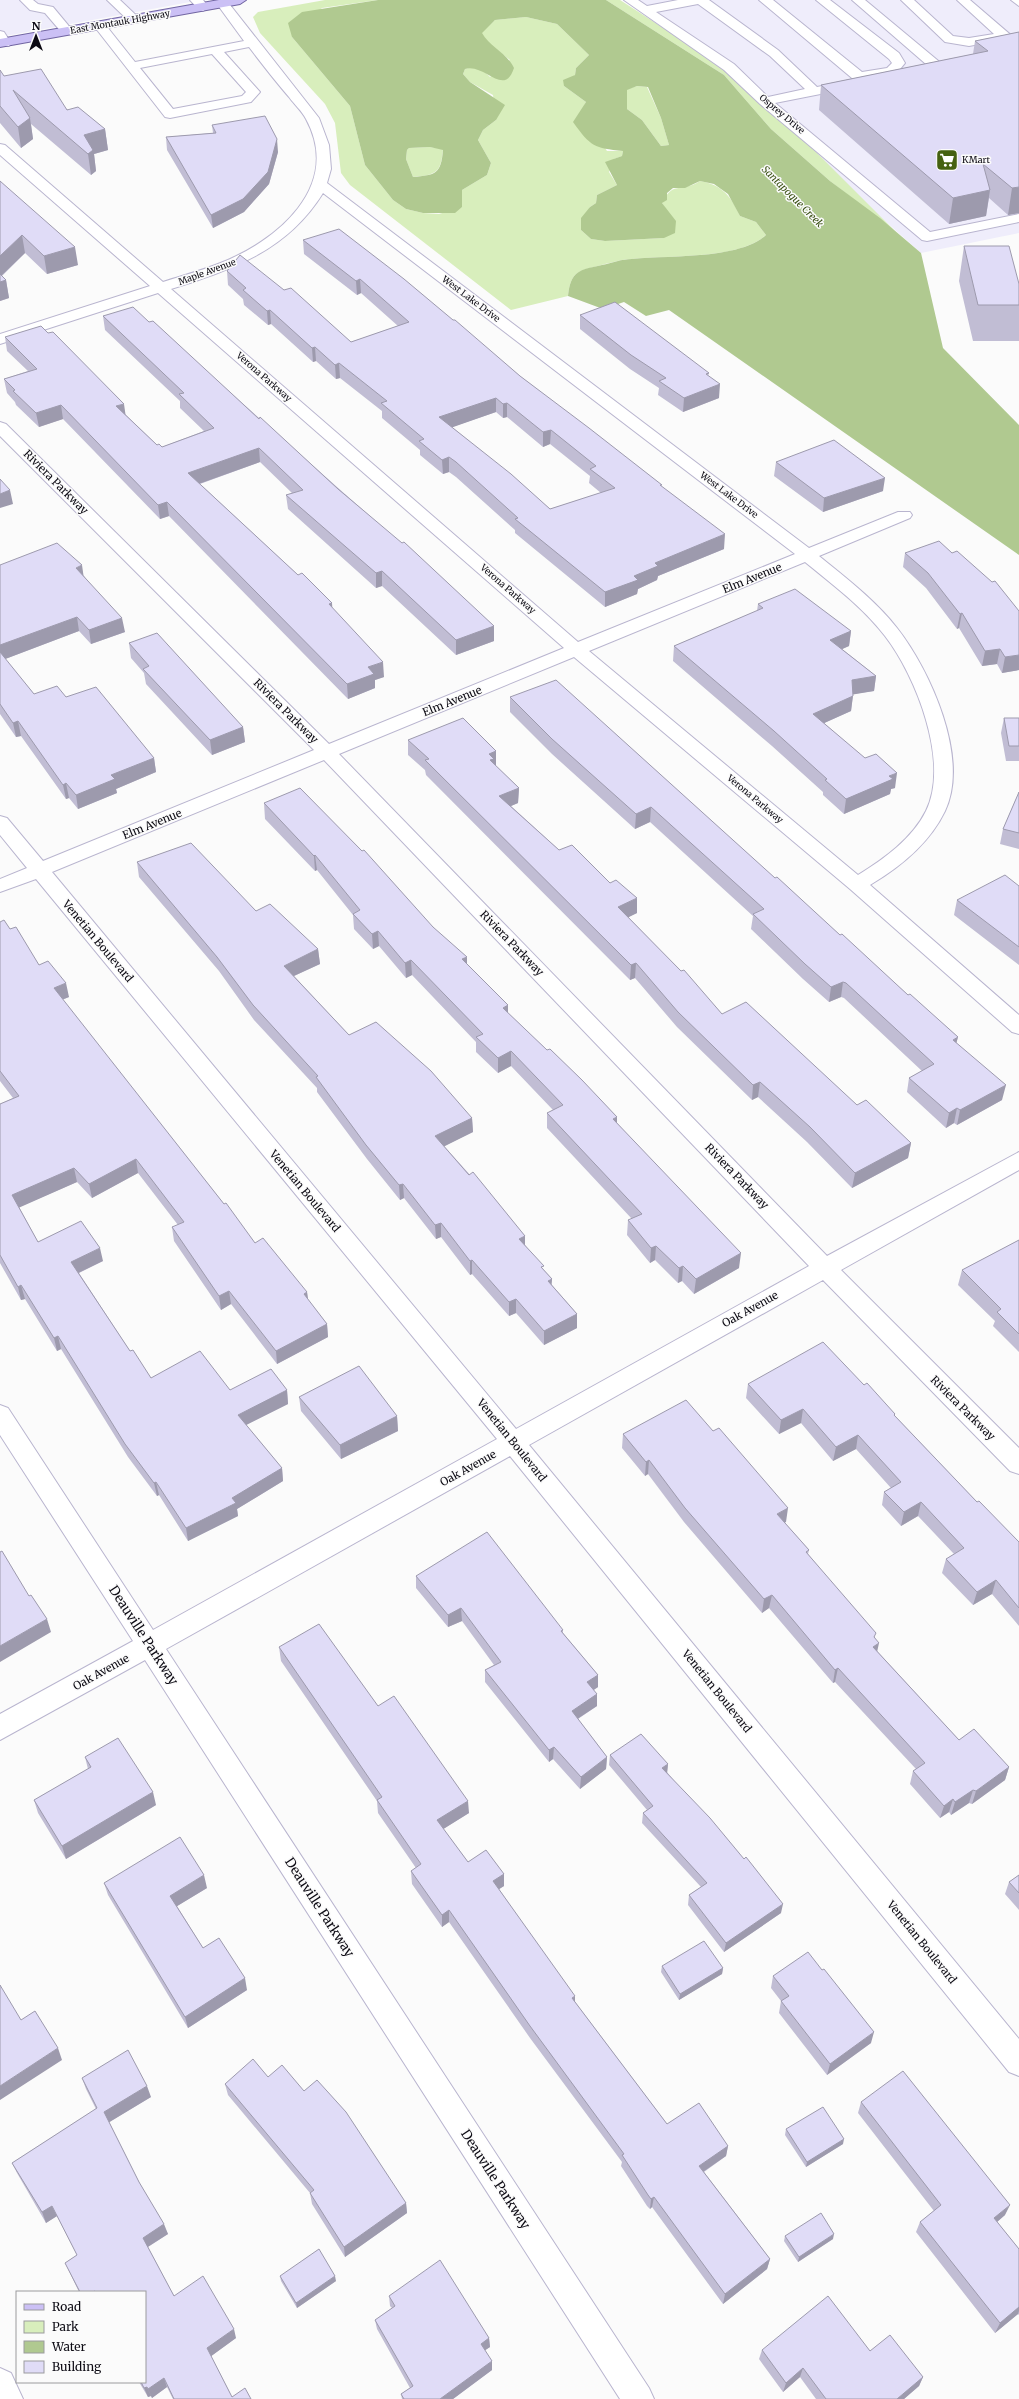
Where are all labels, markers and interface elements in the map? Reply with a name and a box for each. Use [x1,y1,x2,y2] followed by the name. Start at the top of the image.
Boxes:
[69,7,171,36] street label: East Montauk Highway
[16,16,56,56] north arrow
[32,19,41,33] text: N
[757,92,807,136] street label: Osprey Drive
[934,147,960,173] supermarket icon: KMart
[962,154,991,165] place label: KMart
[759,163,827,230] water label: Santapogue Creek
[177,256,237,287] street label: Maple Avenue
[439,273,503,324] street label: West Lake Drive
[234,349,295,404] street label: Verona Parkway
[21,447,92,518] street label: Riviera Parkway
[697,469,761,520] street label: West Lake Drive
[720,560,784,596] street label: Elm Avenue
[478,561,539,616] street label: Verona Parkway
[251,676,322,747] street label: Riviera Parkway
[420,683,484,719] street label: Elm Avenue
[724,771,786,826] street label: Verona Parkway
[120,806,184,842] street label: Elm Avenue
[59,896,137,985] street label: Venetian Boulevard
[477,907,547,979] street label: Riviera Parkway
[702,1140,772,1212] street label: Riviera Parkway
[266,1146,344,1235] street label: Venetian Boulevard
[719,1288,781,1330] street label: Oak Avenue
[928,1373,999,1444] street label: Riviera Parkway
[474,1395,550,1485] street label: Venetian Boulevard
[437,1447,499,1489] street label: Oak Avenue
[105,1582,182,1689] street label: Deauville Parkway
[679,1646,755,1736] street label: Venetian Boulevard
[70,1651,132,1693] street label: Oak Avenue
[281,1854,358,1961] street label: Deauville Parkway
[884,1897,960,1987] street label: Venetian Boulevard
[457,2126,534,2233] street label: Deauville Parkway
[16,2291,146,2383] legend
[52,2299,81,2314] text: Road
[52,2319,79,2334] text: Park
[51,2339,87,2354] text: Water
[52,2359,102,2374] text: Building

